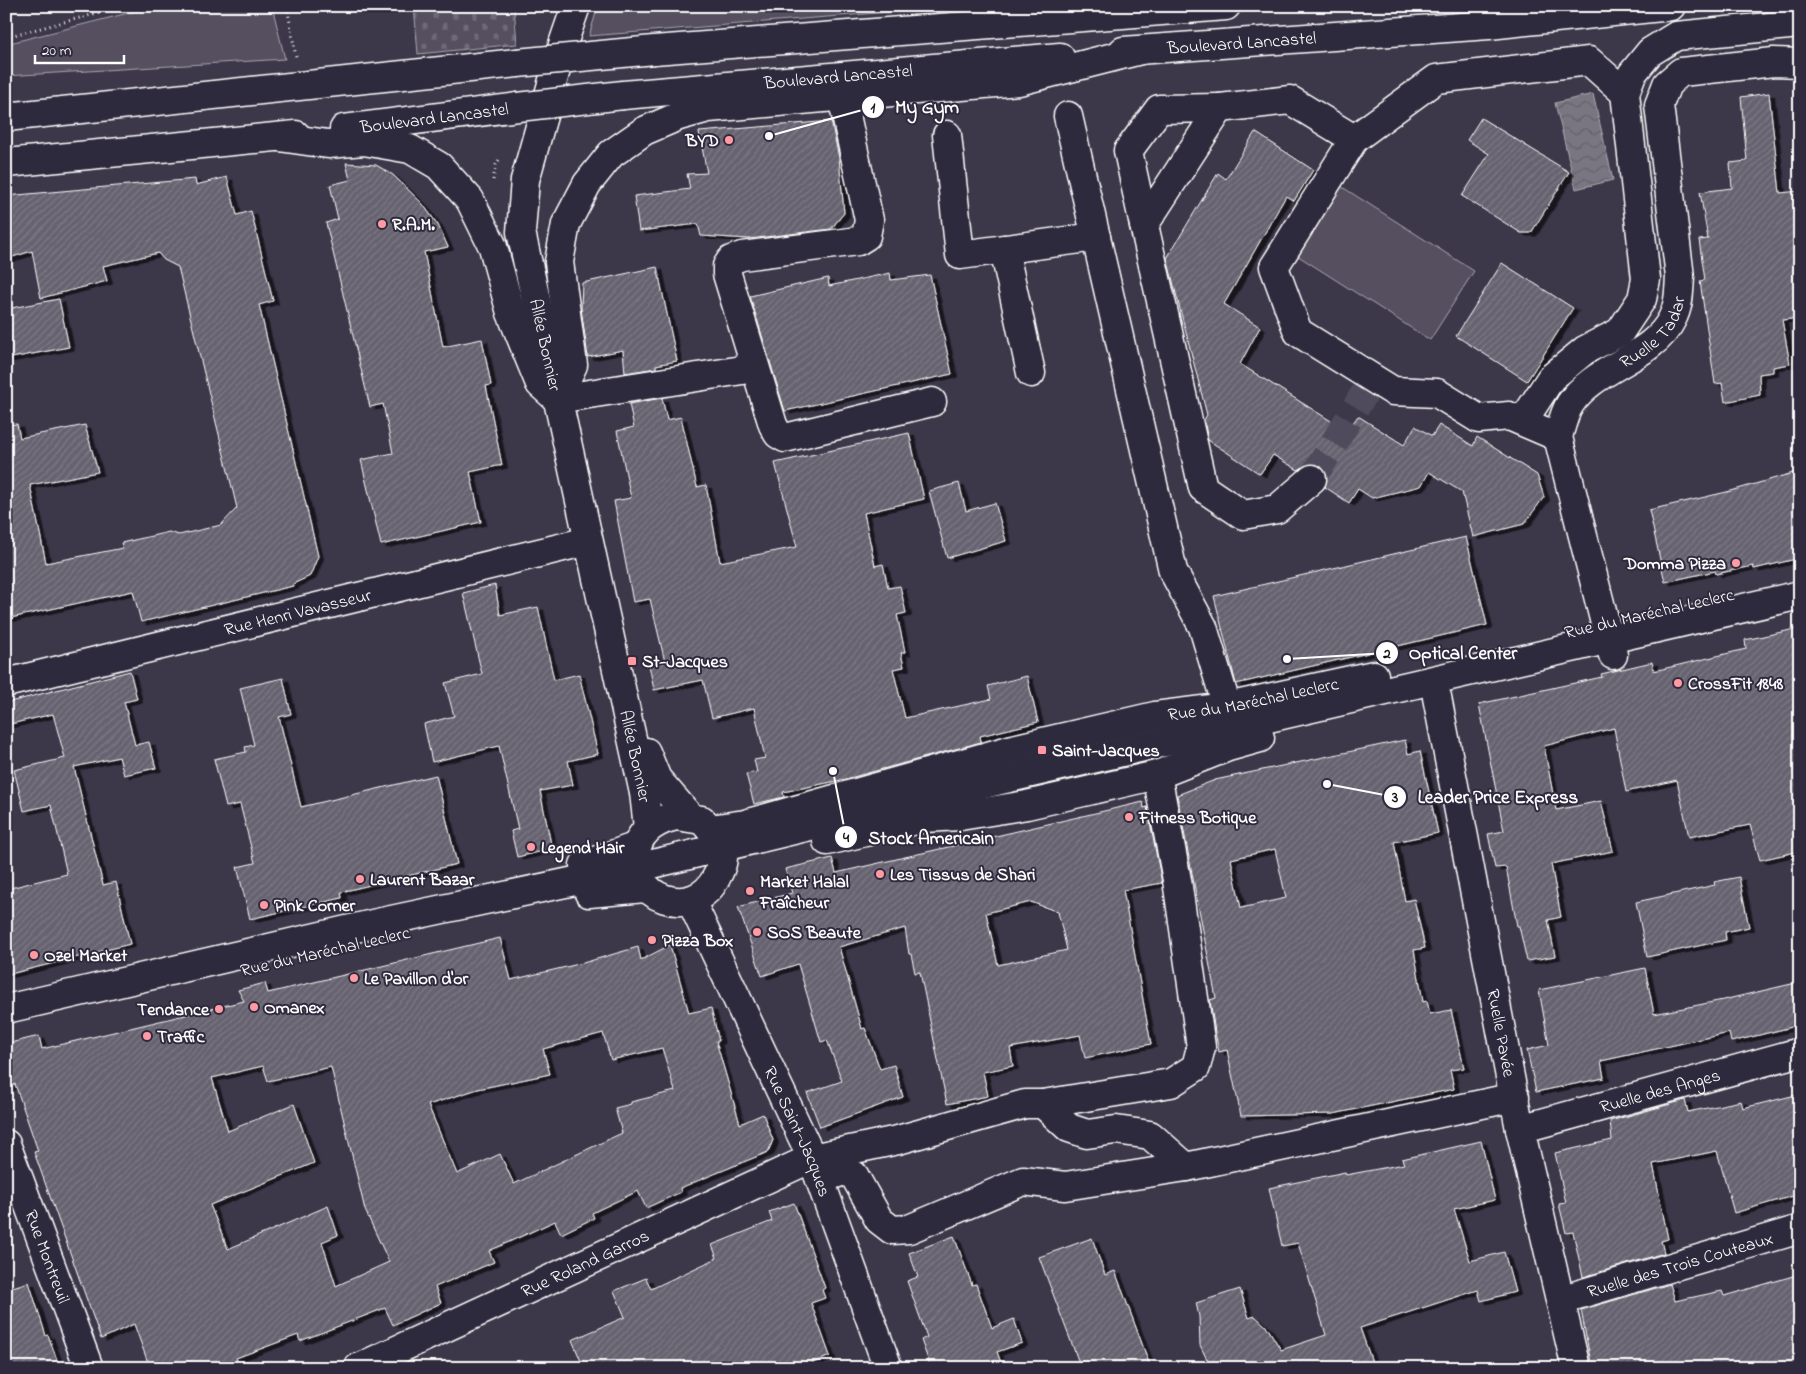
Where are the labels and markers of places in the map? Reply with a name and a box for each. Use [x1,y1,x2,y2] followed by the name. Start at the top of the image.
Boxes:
[860,90,969,124] callout: My Gym
[684,129,719,155] place label: BYD
[723,134,735,146] marker: BYD
[392,213,435,239] place label: R.A.M.
[376,218,388,230] marker: R.A.M.
[1623,552,1726,578] place label: Domma Pizza
[1730,557,1742,569] marker: Domma Pizza
[1374,636,1527,670] callout: Optical Center
[642,650,728,676] place label: St-Jacques
[626,655,638,667] marker: St-Jacques
[1688,672,1783,698] place label: CrossFit 1848
[1672,677,1684,689] marker: CrossFit 1848
[1052,739,1160,765] place label: Saint-Jacques
[1036,744,1048,756] marker: Saint-Jacques
[1383,780,1588,814] callout: Leader Price Express
[1138,806,1257,832] place label: Fitness Botique
[1123,811,1135,823] marker: Fitness Botique
[833,820,1004,854] callout: Stock Americain
[541,836,625,863] place label: Legend Hair
[525,841,537,853] marker: Legend Hair
[890,863,1036,889] place label: Les Tissus de Shari
[370,868,475,894] place label: Laurent Bazar
[874,868,886,880] marker: Les Tissus de Shari
[759,870,849,917] place label: Market Halal Fraîcheur
[354,873,366,885] marker: Laurent Bazar
[744,885,756,897] marker: Market Halal Fraîcheur
[274,894,356,920] place label: Pink Corner
[258,899,270,911] marker: Pink Corner
[767,921,862,947] place label: SOS Beaute
[751,926,763,938] marker: SOS Beaute
[662,929,733,955] place label: Pizza Box
[646,934,658,946] marker: Pizza Box
[44,944,128,970] place label: Ozel Market
[28,949,40,961] marker: Ozel Market
[364,967,469,993] place label: Le Pavillon d'or
[348,972,360,984] marker: Le Pavillon d'or
[264,996,325,1022] place label: Omanex
[137,998,210,1024] place label: Tendance
[248,1001,260,1013] marker: Omanex
[213,1003,225,1015] marker: Tendance
[157,1025,205,1051] place label: Traffic
[141,1030,153,1042] marker: Traffic

